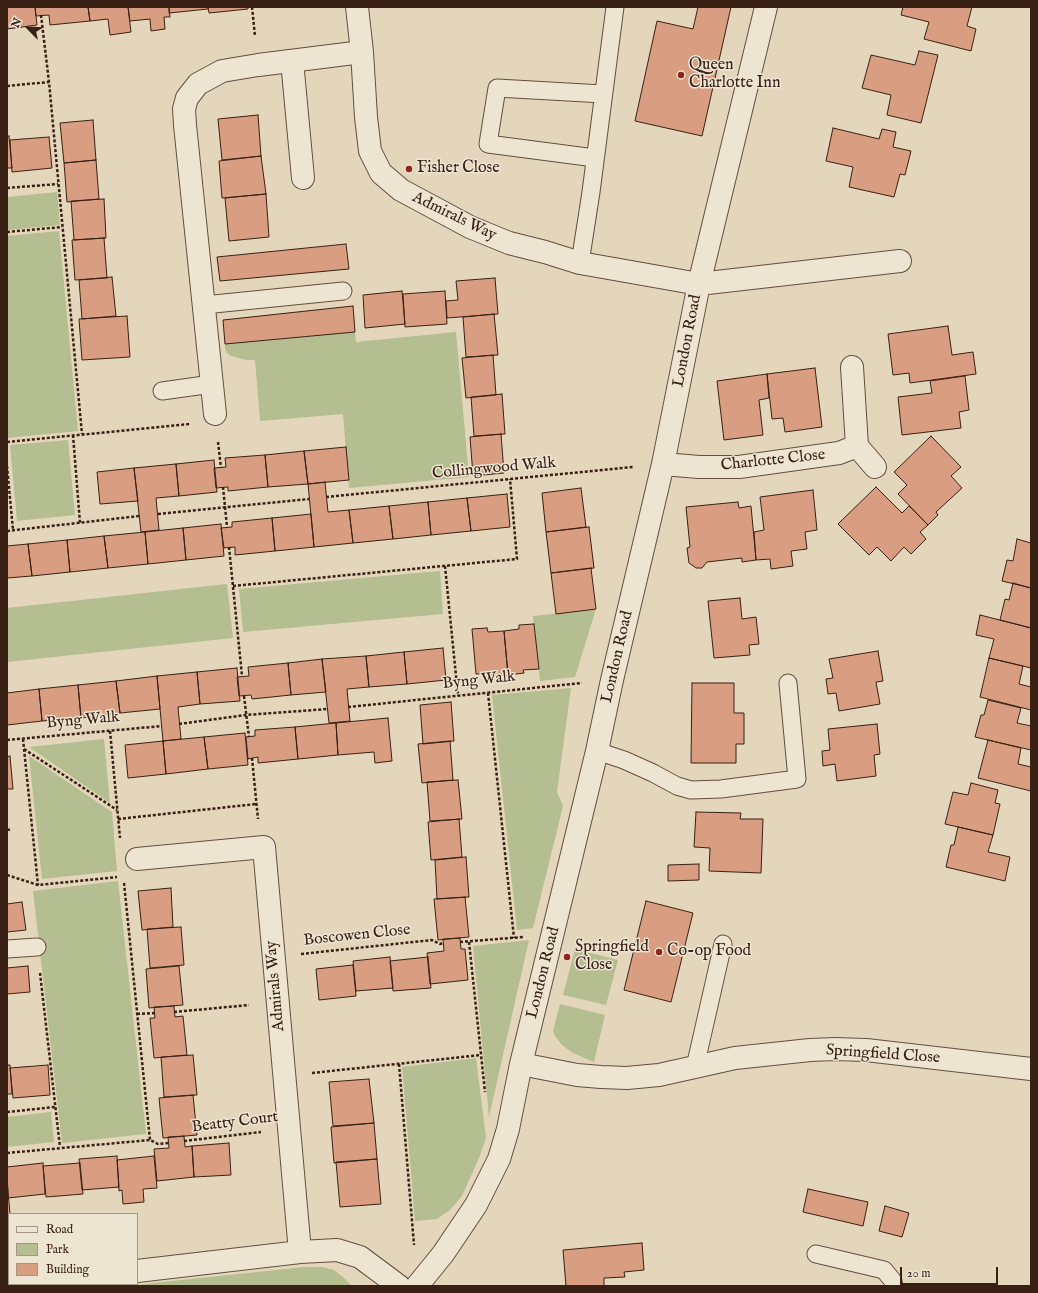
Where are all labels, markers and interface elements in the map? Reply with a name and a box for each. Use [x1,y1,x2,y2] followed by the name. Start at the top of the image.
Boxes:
[8,8,48,48] north arrow
[9,16,25,30] text: N
[689,56,780,94] place label: Queen Charlotte Inn
[676,70,686,80] marker: Queen Charlotte Inn
[417,159,500,179] place label: Fisher Close
[404,164,414,174] marker: Fisher Close
[409,188,499,246] street label: Admirals Way
[670,293,706,389] street label: London Road
[720,446,826,476] street label: Charlotte Close
[431,454,557,484] street label: Collingwood Walk
[598,609,638,705] street label: London Road
[442,668,516,694] street label: Byng Walk
[46,708,120,734] street label: Byng Walk
[303,921,411,951] street label: Boscowen Close
[523,925,565,1021] street label: London Road
[575,938,649,976] place label: Springfield Close
[262,940,290,1032] street label: Admirals Way
[667,942,751,962] place label: Co-op Food
[654,947,664,957] marker: Co-op Food
[562,952,572,962] marker: Springfield Close
[825,1041,941,1069] street label: Springfield Close
[191,1108,279,1138] street label: Beatty Court
[8,1213,138,1285] legend
[46,1222,73,1237] text: Road
[46,1242,69,1257] text: Park
[902,1259,1000,1285] scale bar
[46,1262,89,1277] text: Building
[907,1266,930,1281] text: 20 m

